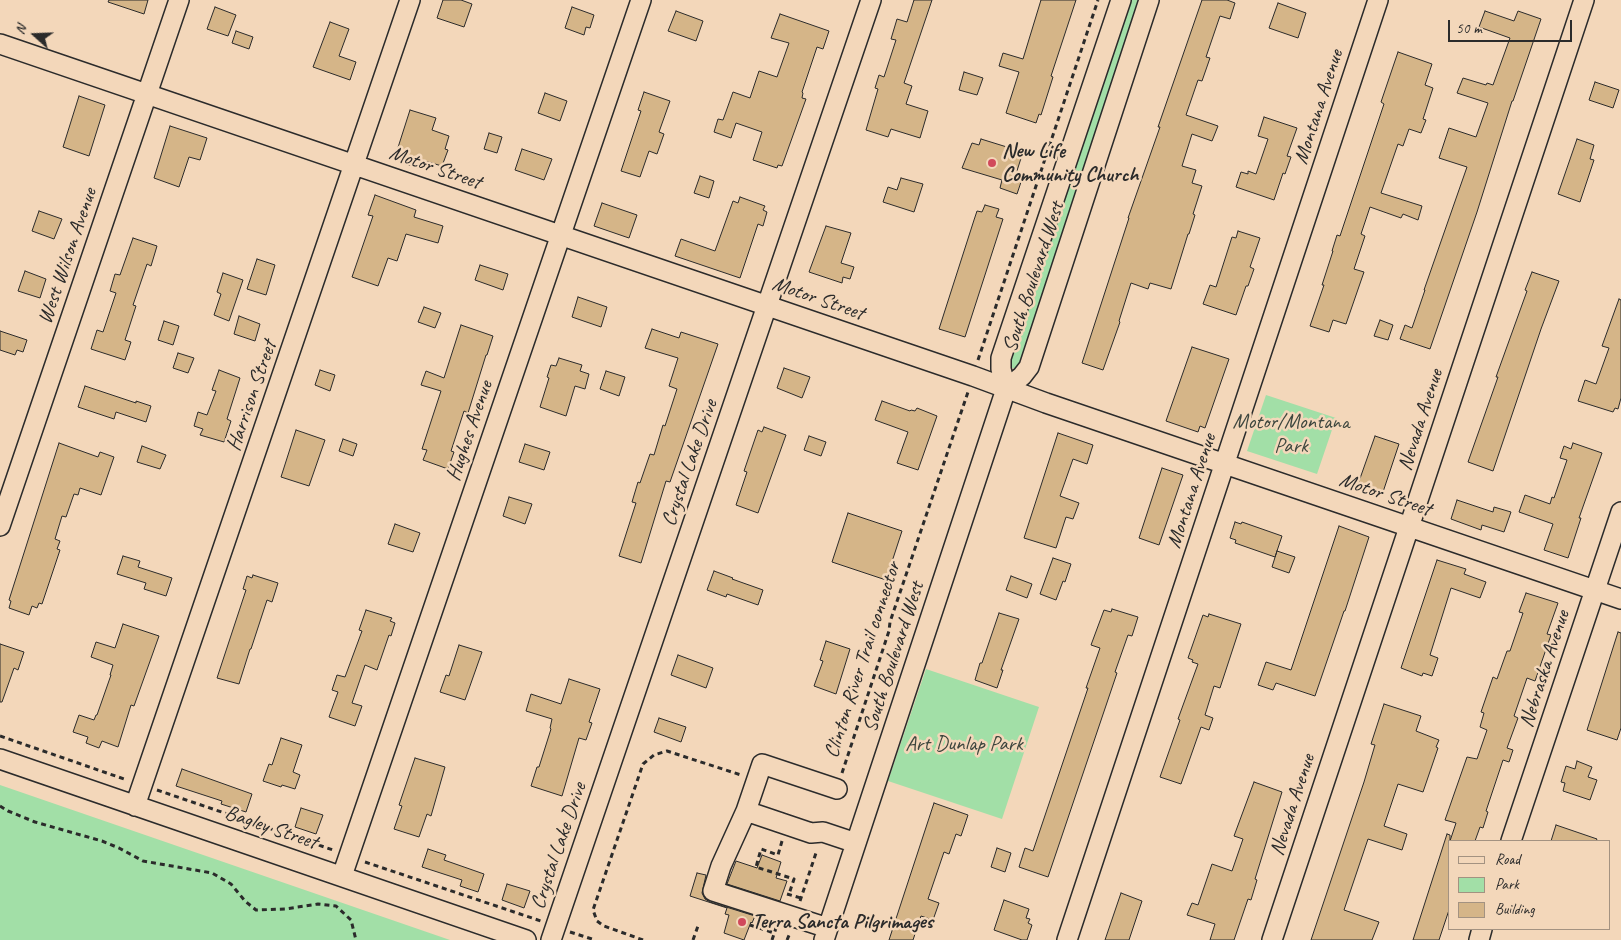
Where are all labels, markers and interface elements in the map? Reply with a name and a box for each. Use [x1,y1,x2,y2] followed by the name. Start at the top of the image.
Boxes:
[10,10,60,60] north arrow
[1451,10,1575,42] scale bar
[1456,19,1482,38] text: 50 m
[11,23,30,37] text: N
[1289,47,1349,167] street label: Montana Avenue
[1002,138,1138,188] place label: New Life Community Church
[386,141,484,195] street label: Motor Street
[986,157,998,169] marker: New Life Community Church
[33,185,103,327] street label: West Wilson Avenue
[998,199,1070,355] street label: South Boulevard West
[769,272,867,326] street label: Motor Street
[221,338,283,454] street label: Harrison Street
[1393,366,1449,474] street label: Nevada Avenue
[441,378,499,484] street label: Hughes Avenue
[657,397,723,529] street label: Crystal Lake Drive
[1233,409,1349,459] park label: Motor/Montana Park
[1162,431,1222,551] street label: Montana Avenue
[1336,468,1434,522] street label: Motor Street
[819,559,907,761] street label: Clinton River Trail connector
[858,579,930,735] street label: South Boulevard West
[1514,607,1576,731] street label: Nebraska Avenue
[905,731,1023,757] park label: Art Dunlap Park
[1265,751,1321,859] street label: Nevada Avenue
[526,780,592,912] street label: Crystal Lake Drive
[222,800,320,856] street label: Bagley Street
[1448,840,1611,930] legend
[1495,850,1520,869] text: Road
[1495,875,1519,894] text: Park
[1495,900,1534,919] text: Building
[752,909,933,935] place label: Terra Sancta Pilgrimages
[736,916,748,928] marker: Terra Sancta Pilgrimages

